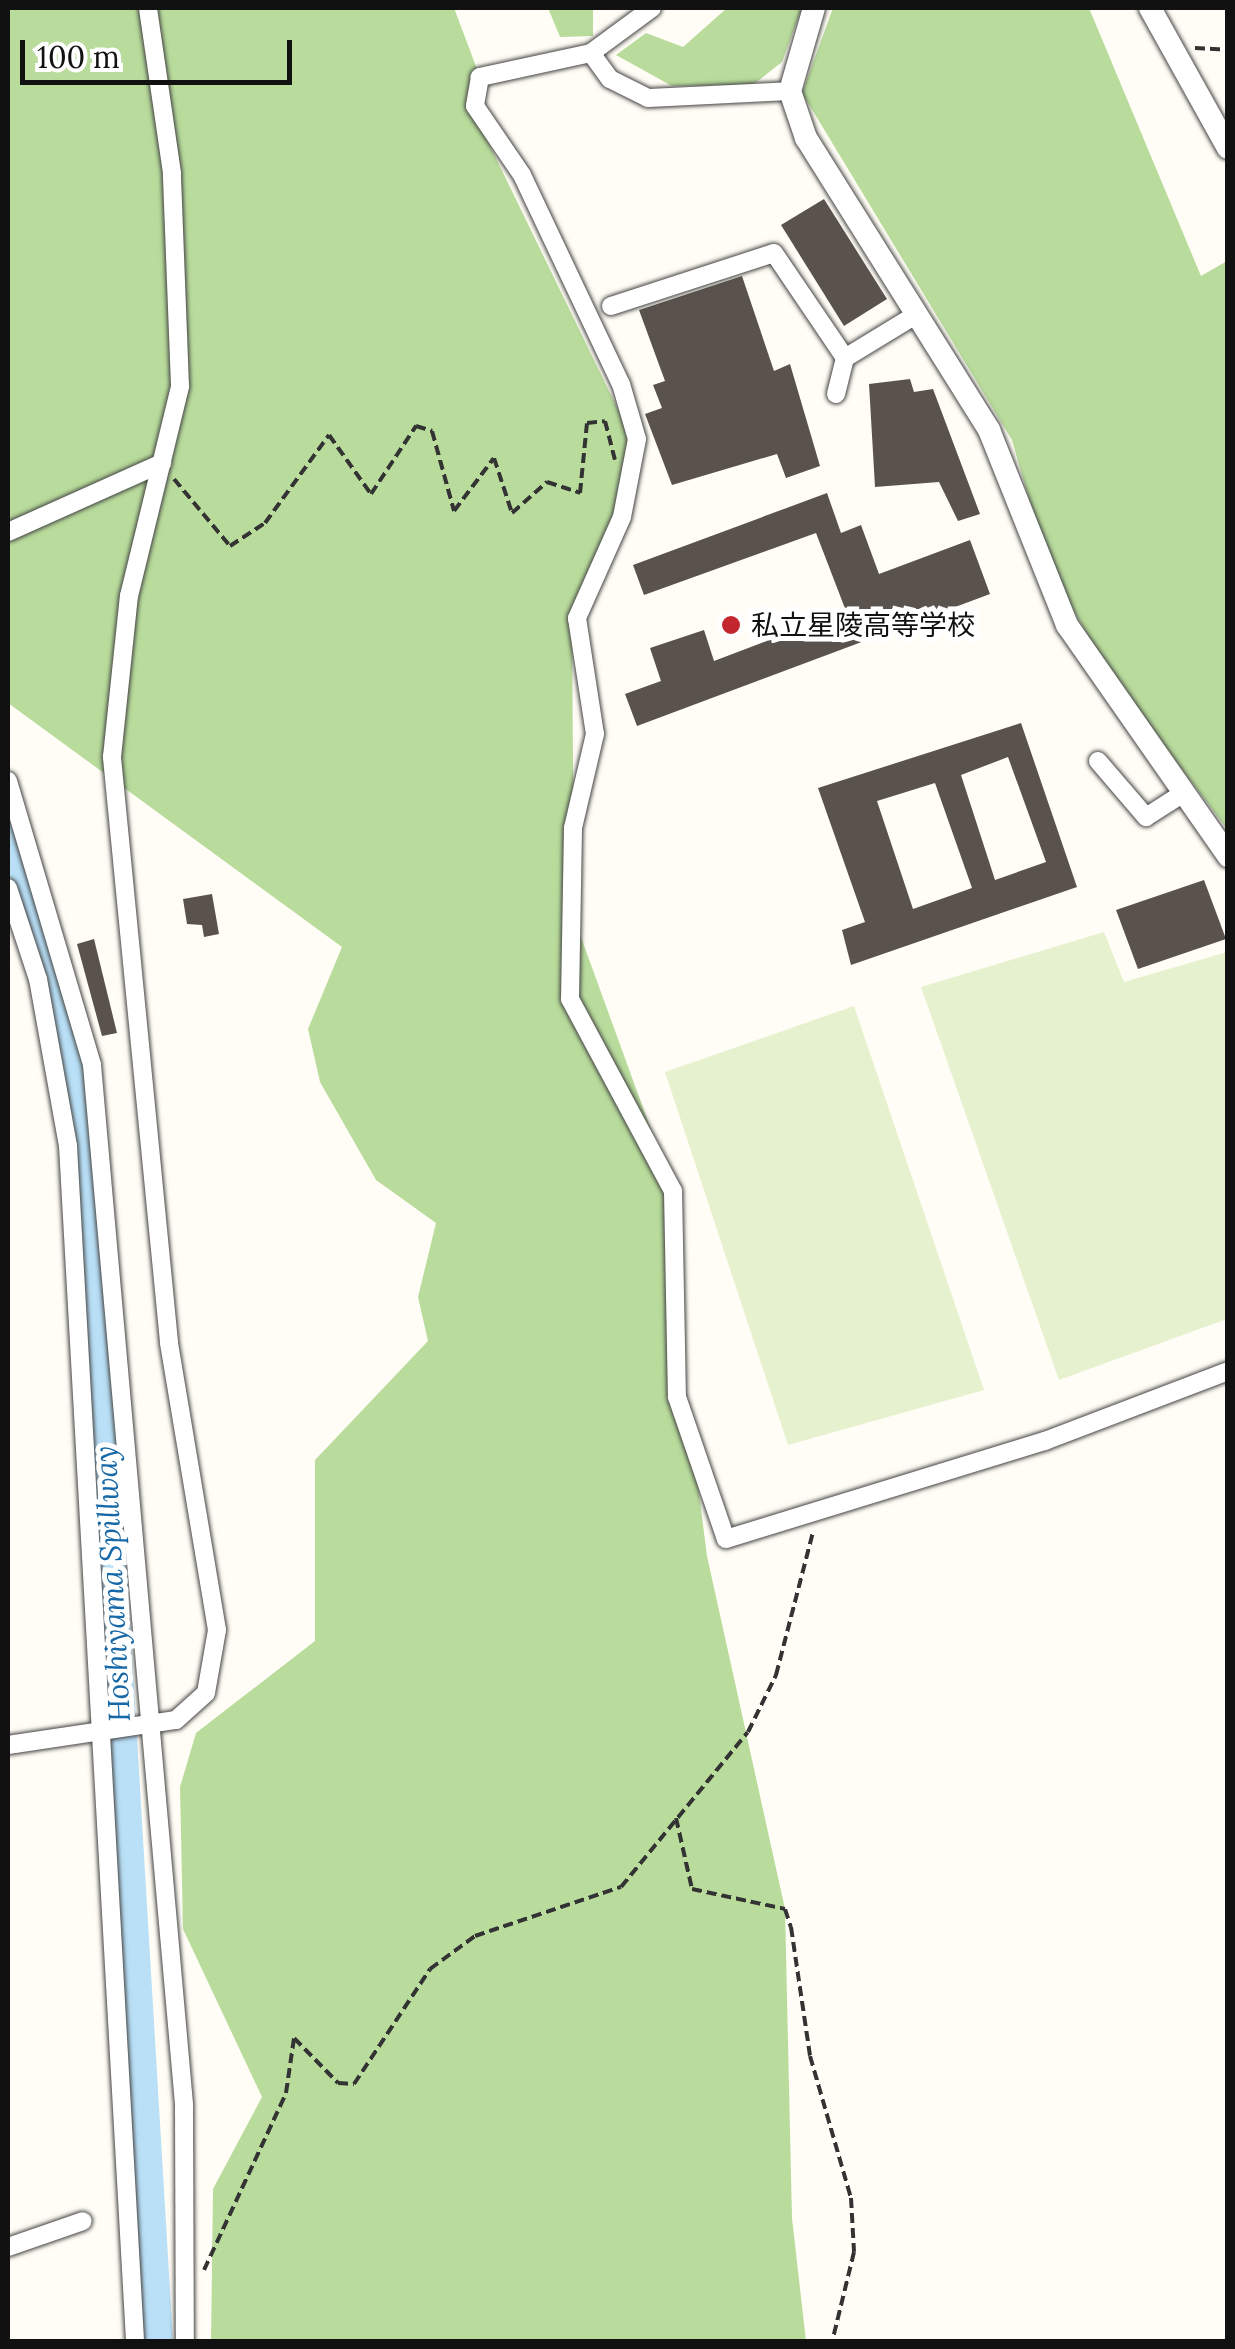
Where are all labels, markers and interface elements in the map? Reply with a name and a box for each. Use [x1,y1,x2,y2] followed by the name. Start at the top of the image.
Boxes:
[25,20,298,82] scale bar
[37,38,120,76] text: 100 m
[751,608,975,642] place label: 私立星陵高等学校
[720,614,742,636] marker: 私立星陵高等学校
[87,1445,137,1723] water label: Hoshiyama Spillway

